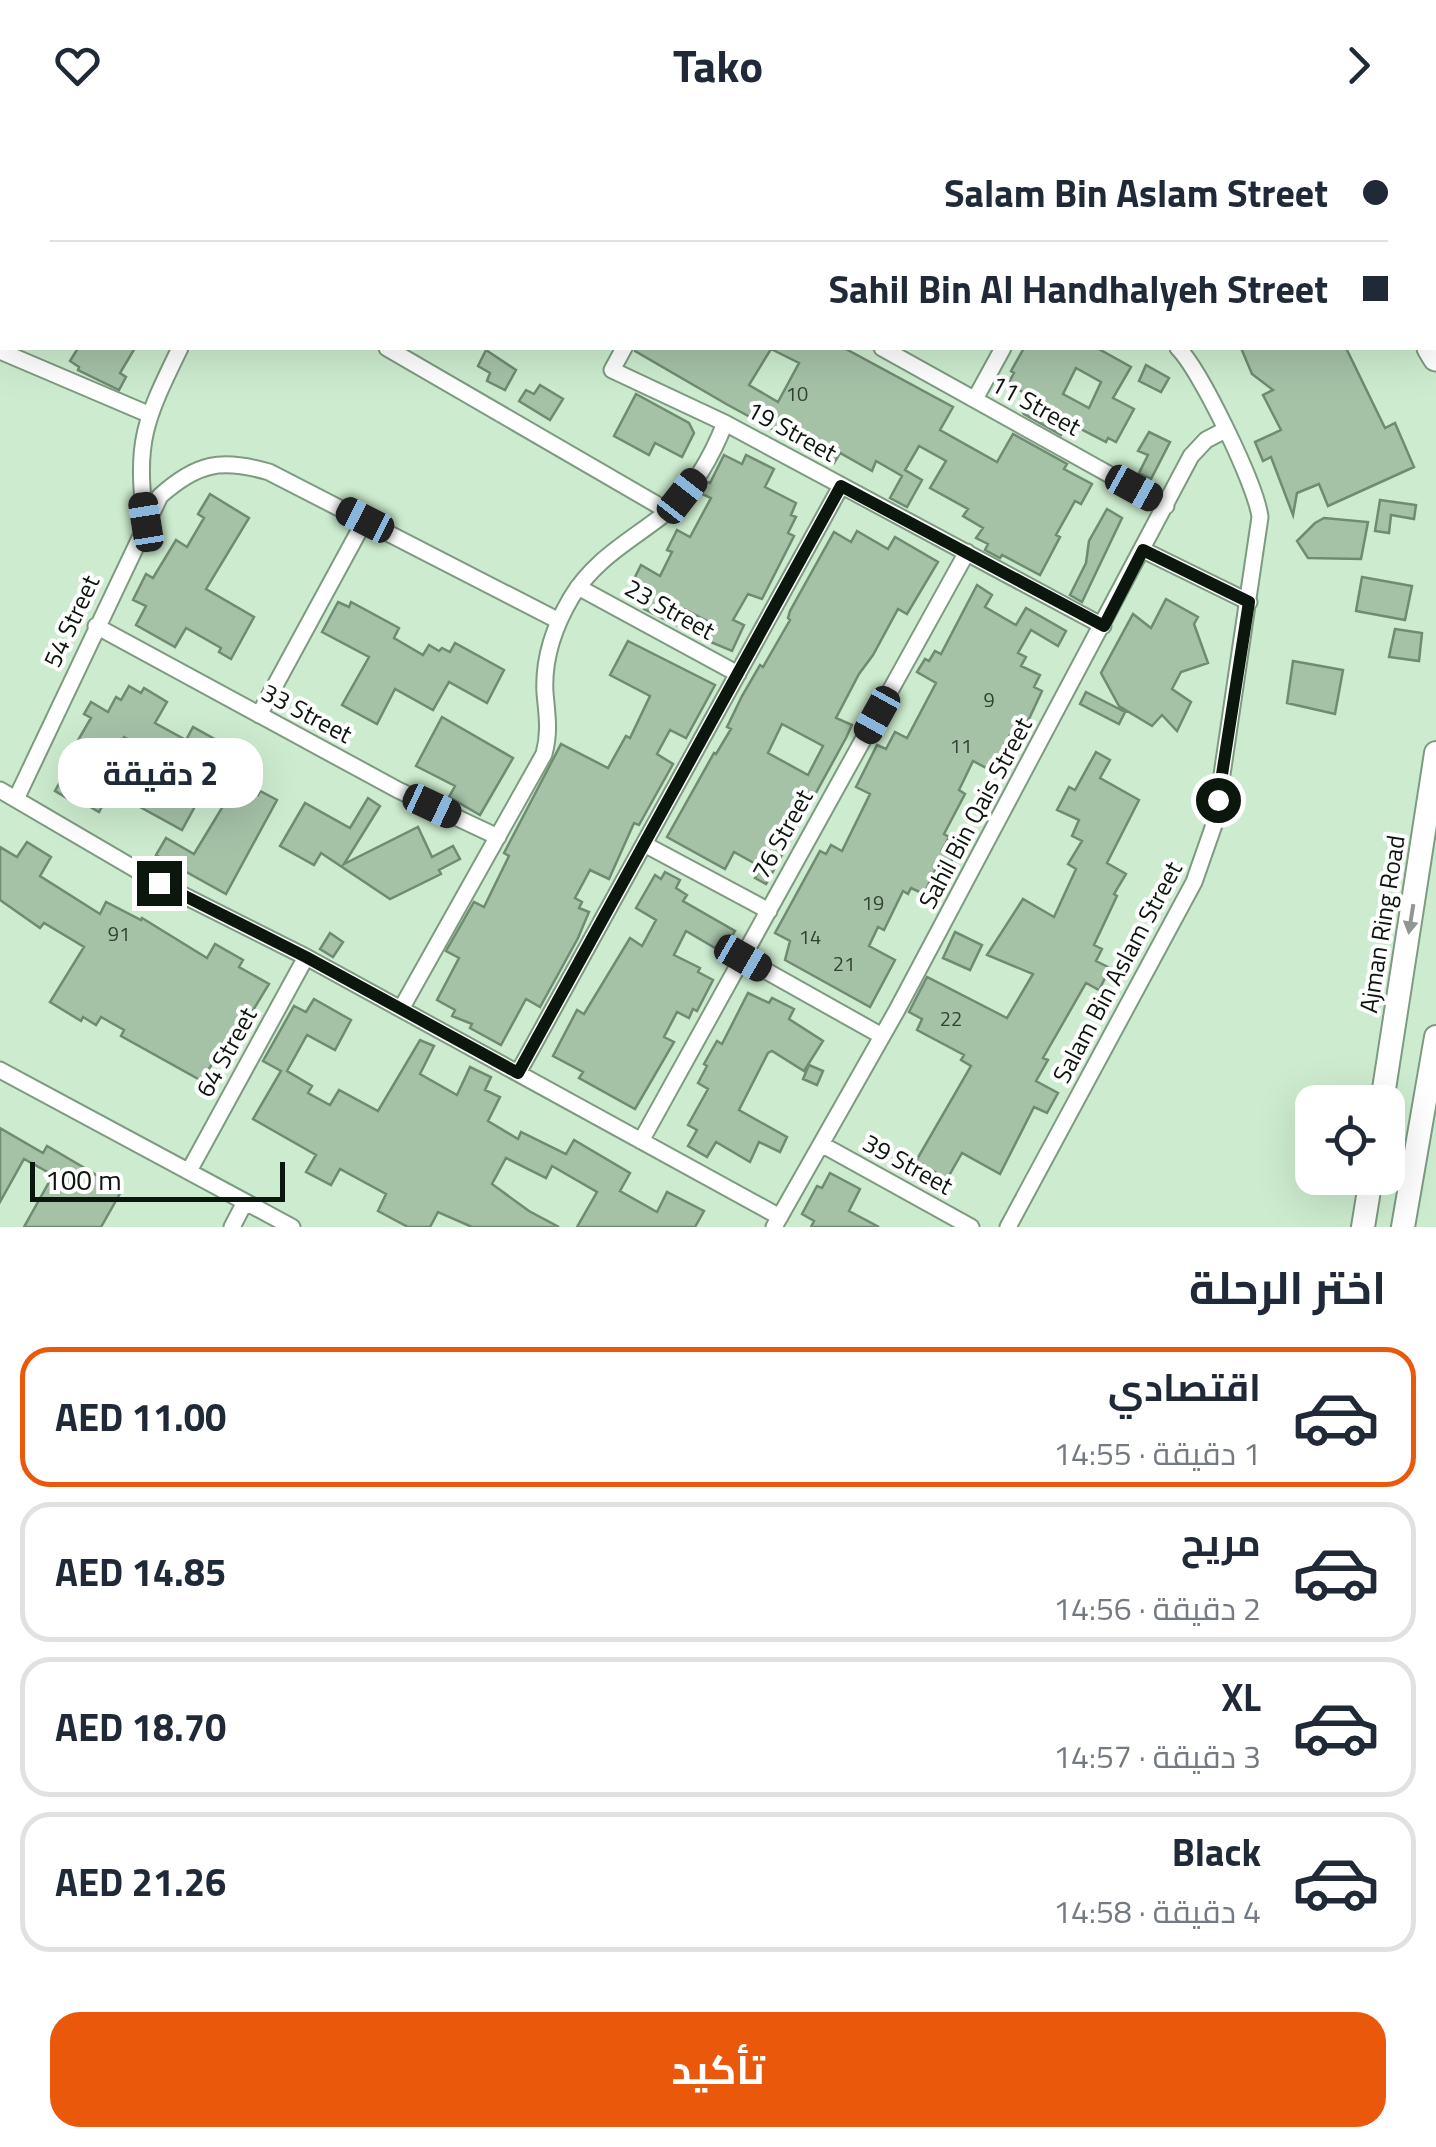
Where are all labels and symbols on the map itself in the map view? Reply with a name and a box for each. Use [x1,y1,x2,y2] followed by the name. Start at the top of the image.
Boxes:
[984,365,1088,445] street label: 11 Street
[786,378,808,409] house number: 10
[740,391,844,471] street label: 19 Street
[1100,460,1168,516] car
[652,463,712,529] car
[126,490,166,554] car
[331,493,399,547] car
[33,568,109,673] street label: 54 Street
[618,569,722,649] street label: 23 Street
[255,673,359,753] street label: 33 Street
[849,681,905,749] car
[983,684,995,715] house number: 9
[908,710,1042,916] street label: Sahil Bin Qais Street
[950,730,972,761] house number: 11
[56,738,262,808] callout: 2 دقيقة
[1196,778,1241,823] route start
[398,780,466,832] car
[742,782,822,886] street label: 76 Street
[1349,832,1415,1016] street label: Ajman Ring Road
[1042,854,1192,1090] street label: Salam Bin Aslam Street
[137,861,182,906] route end
[862,887,884,918] house number: 19
[1402,903,1418,935] one-way arrow
[108,918,130,949] house number: 91
[799,921,821,952] house number: 14
[710,930,776,986] car
[833,948,855,979] house number: 21
[186,1000,266,1104] street label: 64 Street
[940,1003,962,1034] house number: 22
[856,1124,960,1204] street label: 39 Street
[30,1157,285,1202] scale bar

